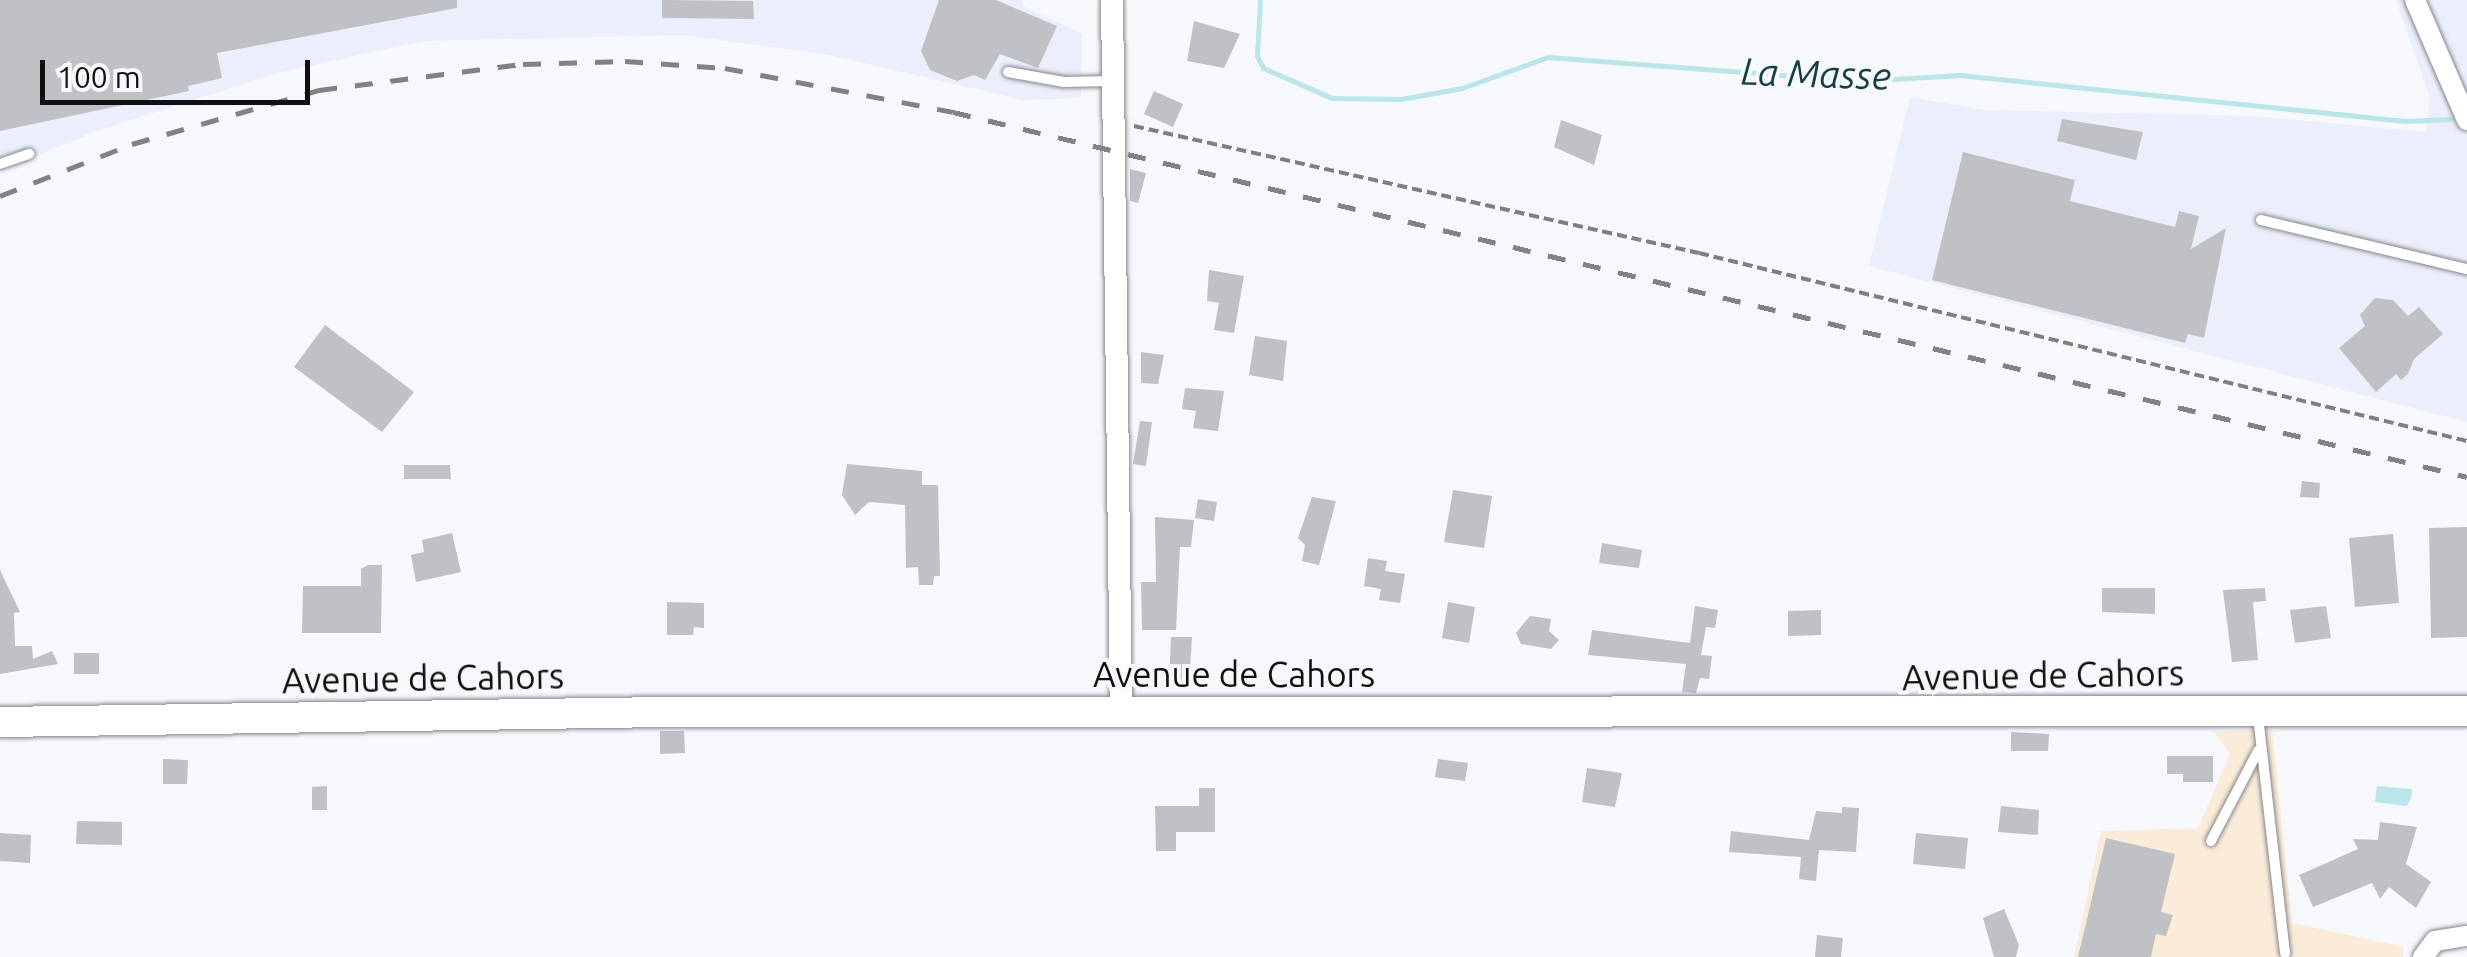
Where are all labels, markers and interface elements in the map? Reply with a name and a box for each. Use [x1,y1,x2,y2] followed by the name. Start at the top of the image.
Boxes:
[45,40,315,102] scale bar
[1740,49,1892,99] water label: La Masse
[57,60,141,94] text: 100 m
[1902,652,2184,698] street label: Avenue de Cahors
[1093,653,1375,695] street label: Avenue de Cahors
[282,655,564,701] street label: Avenue de Cahors

